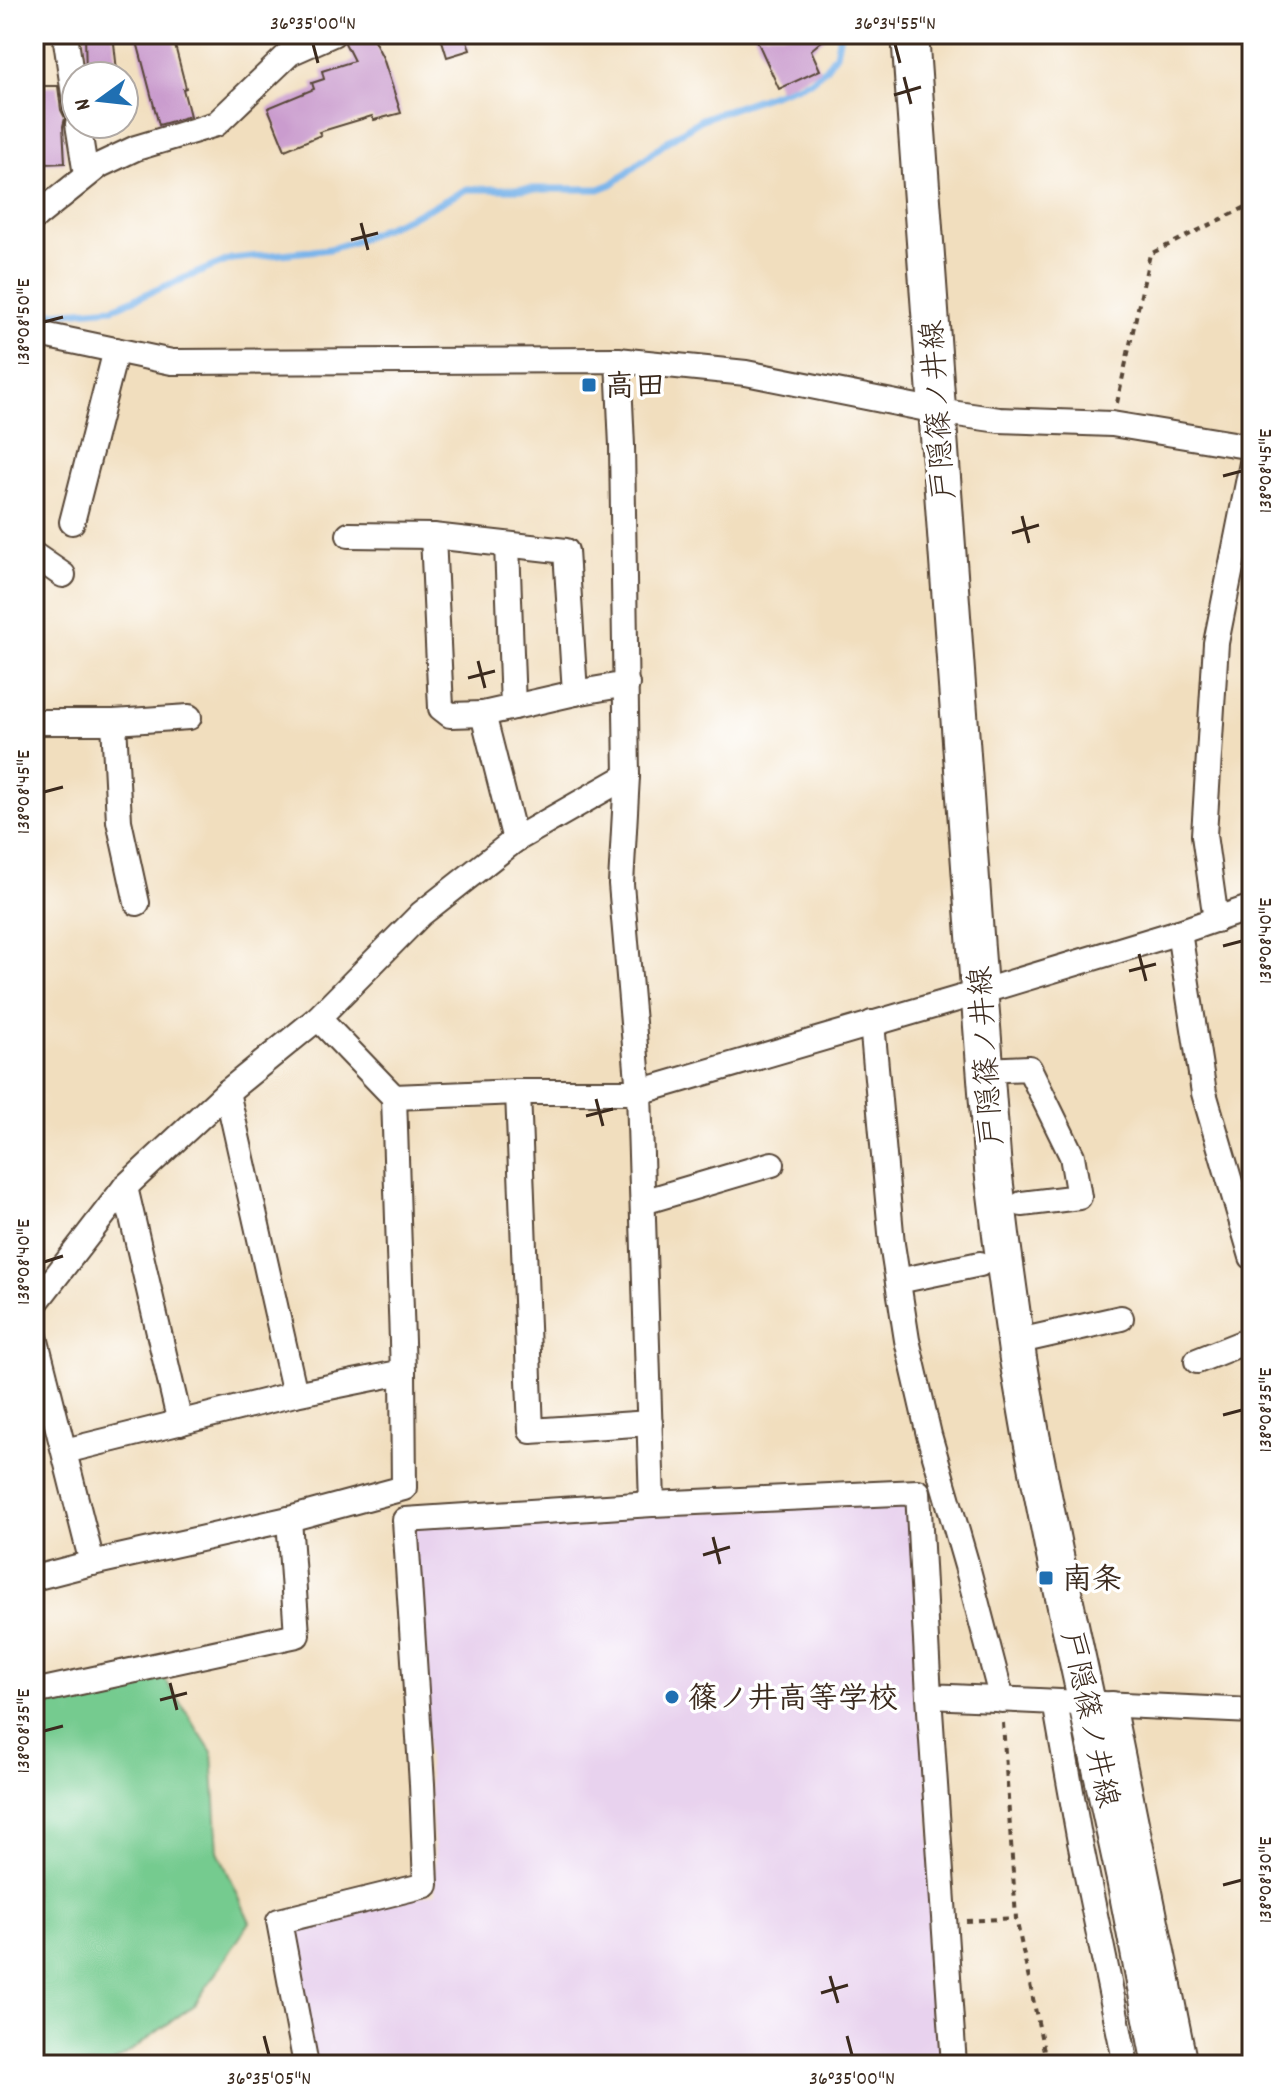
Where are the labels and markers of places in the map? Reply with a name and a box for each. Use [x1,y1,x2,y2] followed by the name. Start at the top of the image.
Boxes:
[605,368,665,411] place label: 高田
[580,376,598,394] marker: 高田
[1062,1561,1122,1604] place label: 南条
[1037,1569,1055,1587] marker: 南条
[688,1680,898,1723] place label: 篠ノ井高等学校
[663,1688,681,1706] marker: 篠ノ井高等学校

